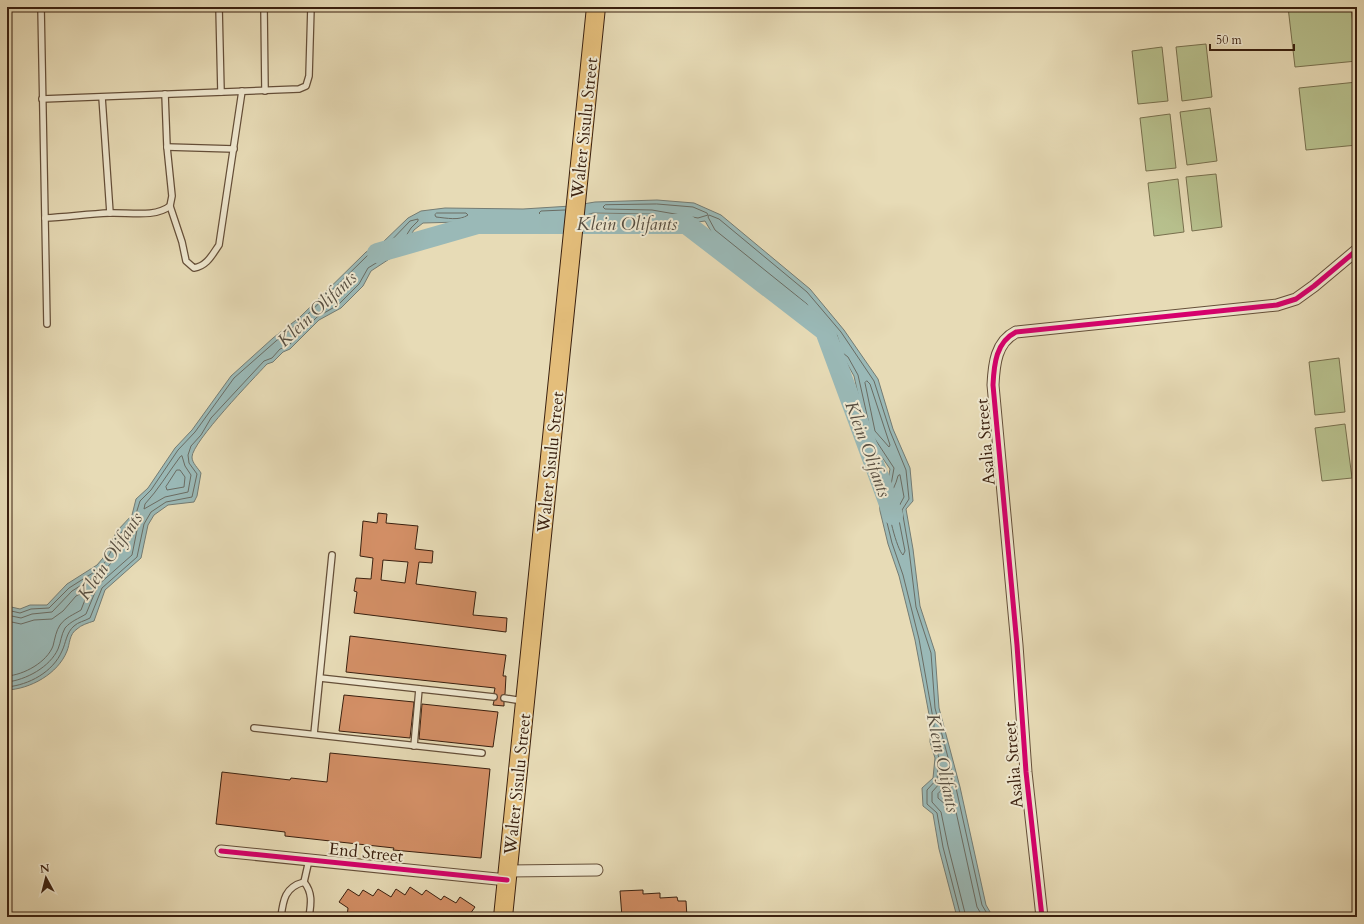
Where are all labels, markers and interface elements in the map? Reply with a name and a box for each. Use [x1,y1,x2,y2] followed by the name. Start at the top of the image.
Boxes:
[1210,26,1294,52] scale bar
[1216,32,1243,48] text: 50 m
[566,56,603,201] street label: Walter Sisulu Street
[577,212,677,237] water label: Klein Olifants
[272,266,363,353] water label: Klein Olifants
[532,390,569,535] street label: Walter Sisulu Street
[839,397,897,501] water label: Klein Olifants
[970,397,1001,486] street label: Asalia Street
[72,507,149,605] water label: Klein Olifants
[920,711,965,815] water label: Klein Olifants
[499,712,536,857] street label: Walter Sisulu Street
[998,720,1029,809] street label: Asalia Street
[328,837,405,868] street label: End Street
[26,858,66,898] north arrow
[39,860,51,877] text: N

